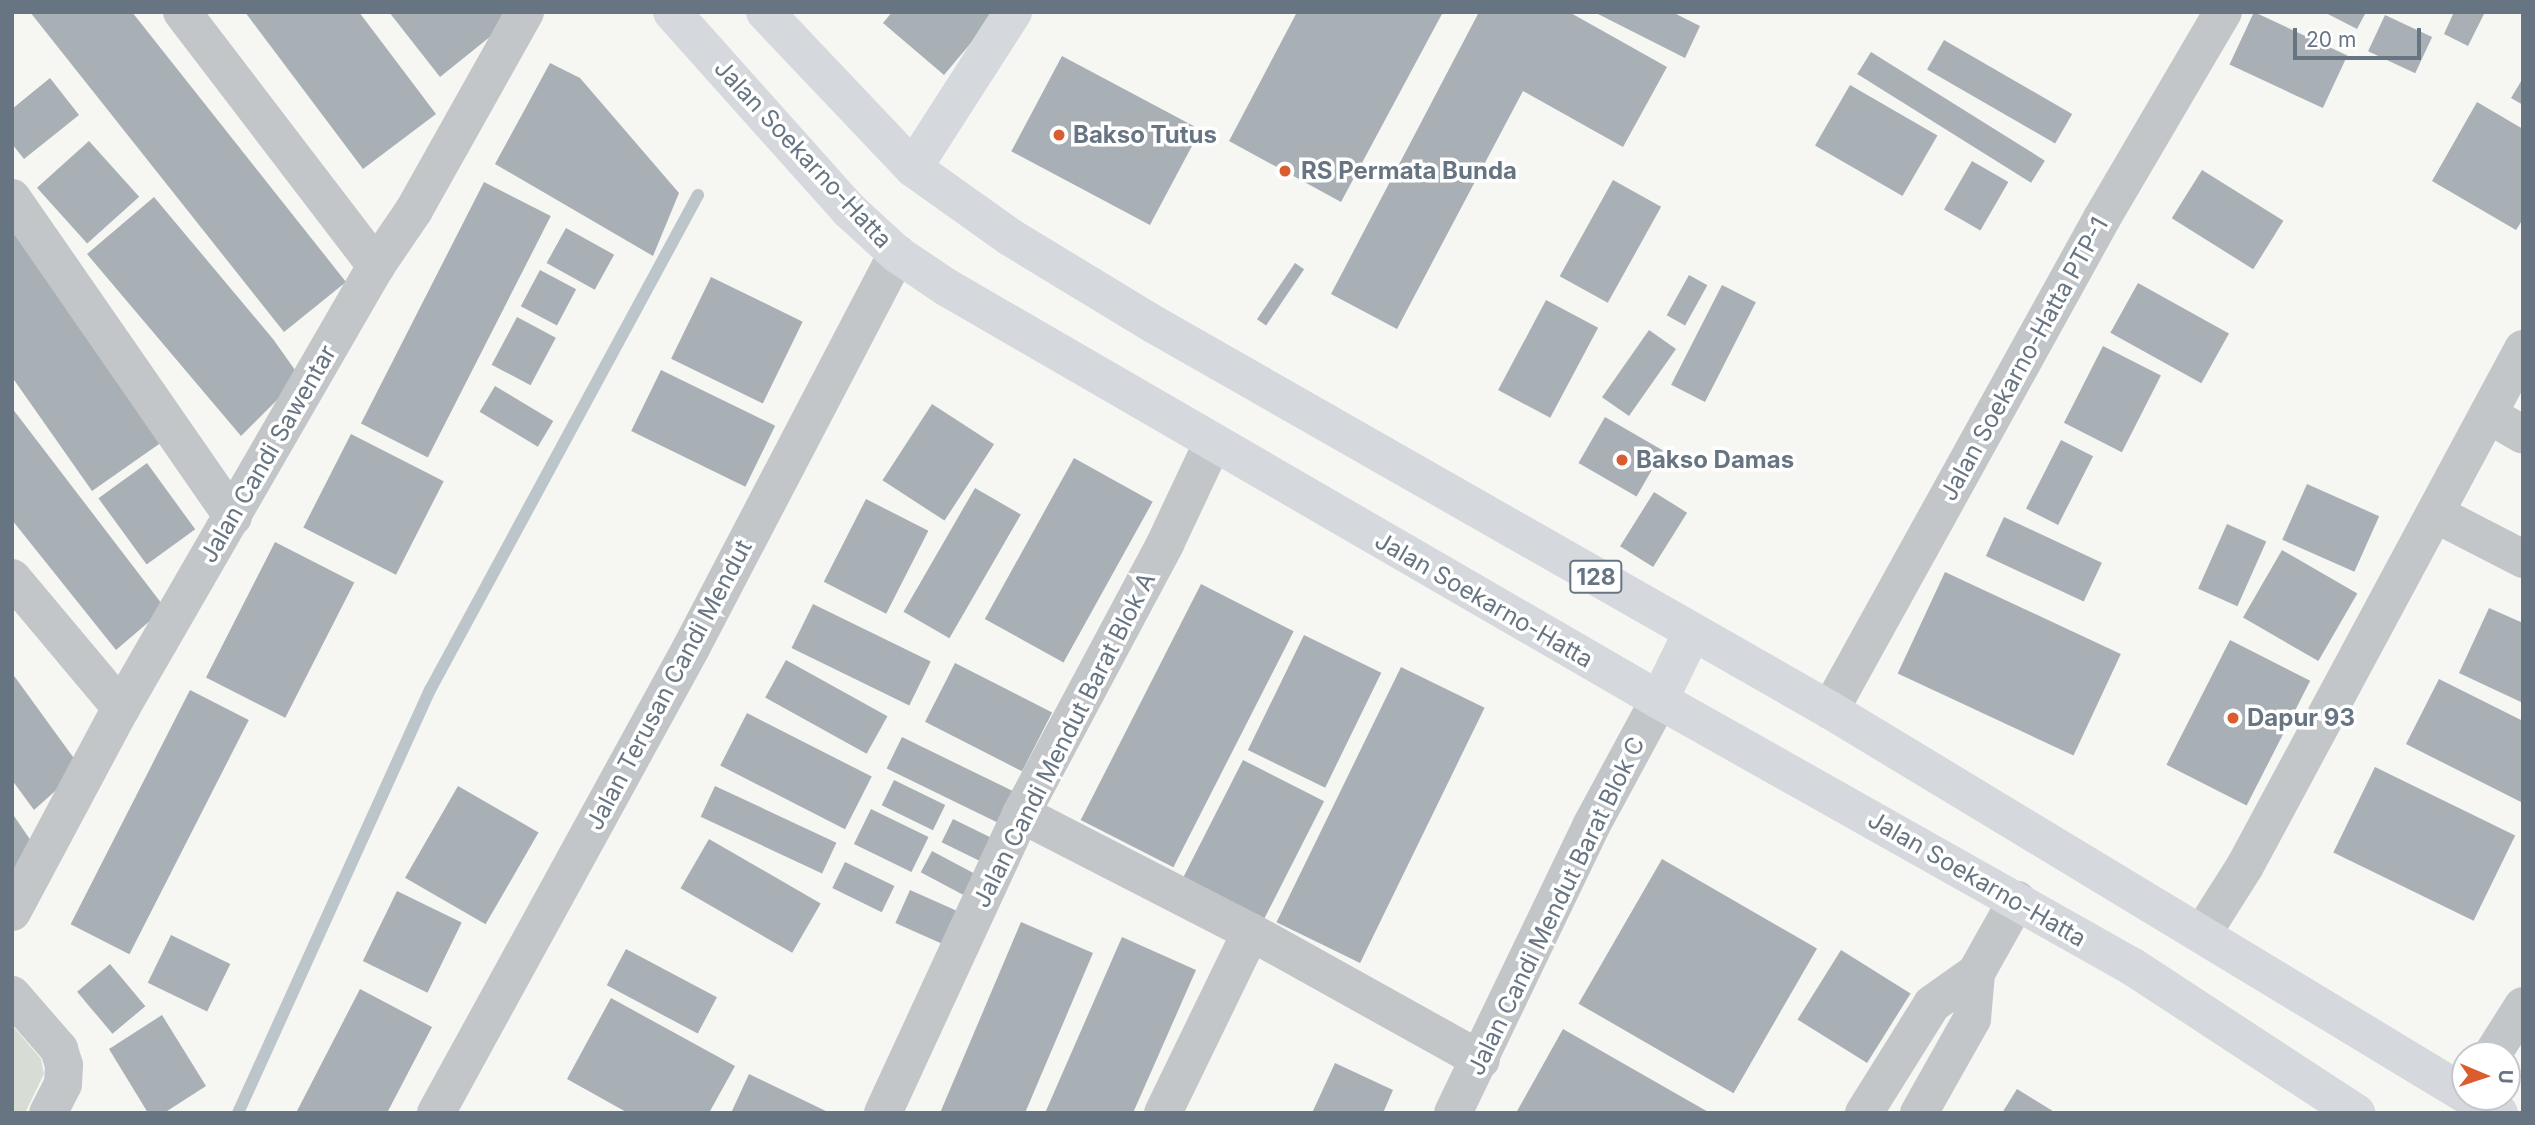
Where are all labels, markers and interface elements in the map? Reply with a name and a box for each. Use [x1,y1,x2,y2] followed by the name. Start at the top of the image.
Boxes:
[2297,14,2425,58] scale bar
[2306,27,2356,52] text: 20 m
[708,54,898,254] street label: Jalan Soekarno-Hatta
[1073,121,1217,149] place label: Bakso Tutus
[1051,127,1067,143] marker: Bakso Tutus
[1301,157,1517,185] place label: RS Permata Bunda
[1275,161,1295,181] marker: RS Permata Bunda
[1934,212,2114,506] street label: Jalan Soekarno-Hatta PTP-1
[194,340,342,568] street label: Jalan Candi Sawentar
[1636,446,1794,474] place label: Bakso Damas
[1614,452,1630,468] marker: Bakso Damas
[1370,526,1598,674] street label: Jalan Soekarno-Hatta
[580,535,758,835] street label: Jalan Terusan Candi Mendut
[1568,558,1624,596] road number: 128
[967,568,1161,912] street label: Jalan Candi Mendut Barat Blok A
[2247,704,2355,732] place label: Dapur 93
[2225,710,2241,726] marker: Dapur 93
[1461,732,1651,1080] street label: Jalan Candi Mendut Barat Blok C
[1863,805,2091,953] street label: Jalan Soekarno-Hatta
[2451,1041,2521,1111] north arrow
[2494,1069,2517,1084] text: U

